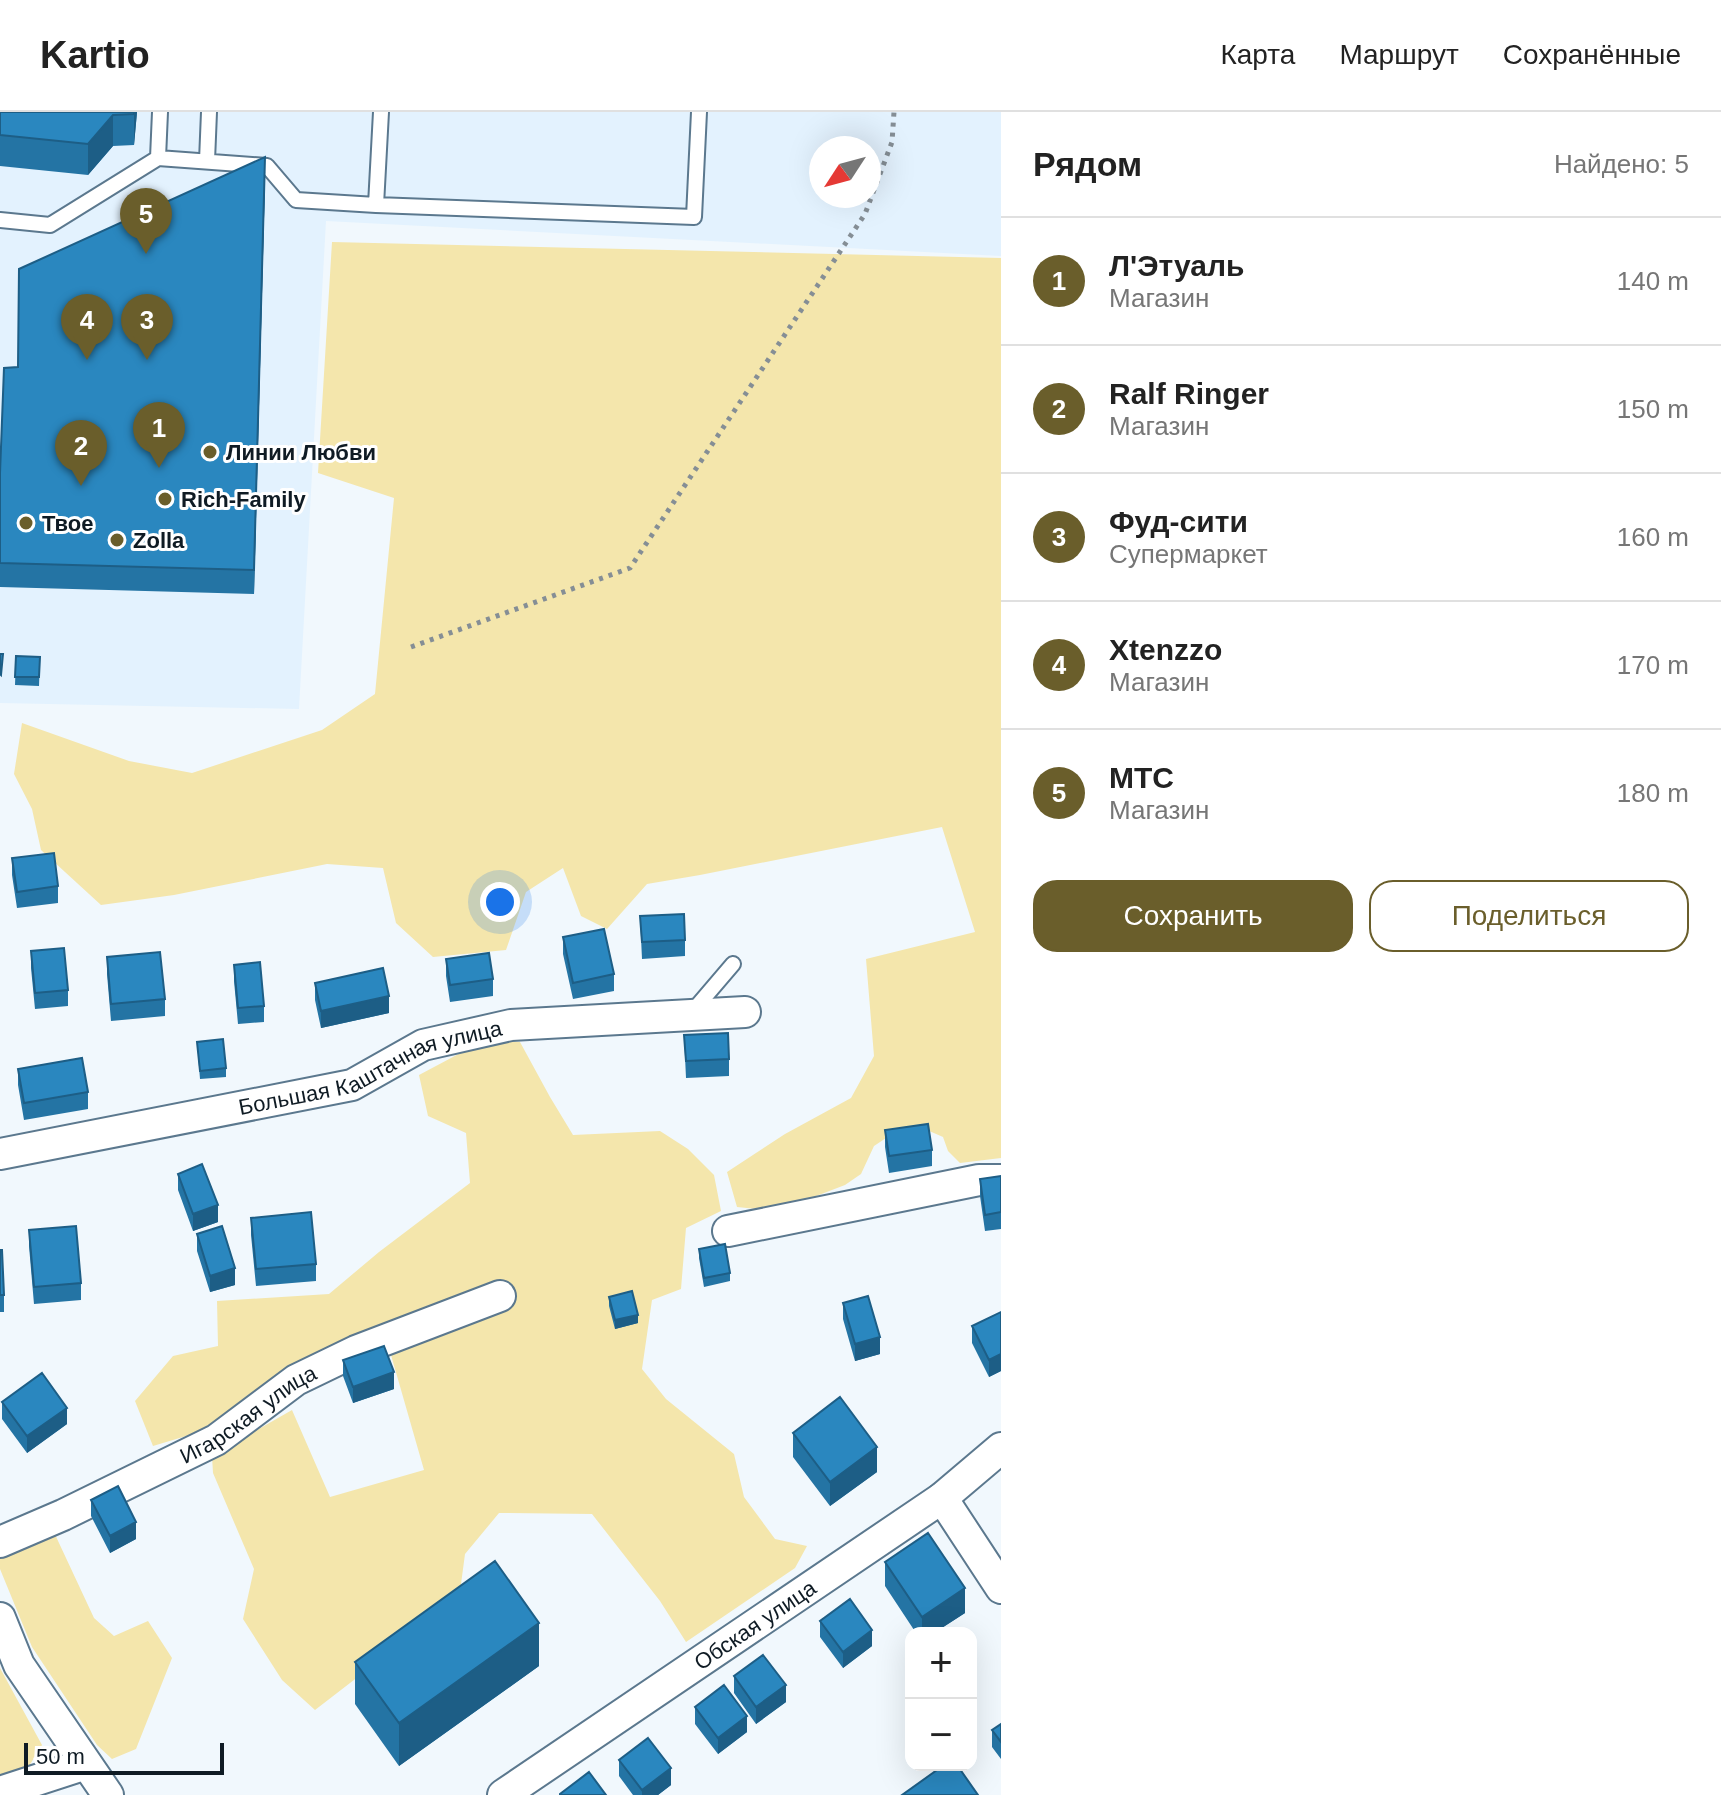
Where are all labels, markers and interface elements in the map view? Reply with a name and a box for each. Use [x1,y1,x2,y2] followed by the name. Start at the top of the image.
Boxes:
[40,34,150,76] text: Kartio
[1220,39,1295,70] text: Карта
[1339,39,1459,70] text: Маршрут
[1503,39,1681,70] text: Сохранённые
[809,136,881,208] north arrow
[1033,145,1142,183] text: Рядом
[1554,149,1689,179] text: Найдено: 5
[120,188,172,254] pin: 5
[1109,249,1244,282] text: Л'Этуаль
[1052,266,1066,296] text: 1
[1617,266,1689,296] text: 140 m
[1109,283,1209,313] text: Магазин
[61,294,113,360] pin: 4
[121,294,173,360] pin: 3
[1109,377,1269,410] text: Ralf Ringer
[1052,394,1066,424] text: 2
[1617,394,1689,424] text: 150 m
[133,402,185,468] pin: 1
[1109,411,1209,441] text: Магазин
[55,420,107,486] pin: 2
[226,440,376,465] place label: Линии Любви
[201,443,219,461] marker: Линии Любви
[181,487,306,512] place label: Rich-Family
[156,490,174,508] marker: Rich-Family
[1109,505,1248,538] text: Фуд-сити
[42,511,94,536] place label: Твое
[17,514,35,532] marker: Твое
[1052,522,1066,552] text: 3
[1617,522,1689,552] text: 160 m
[133,528,185,553] place label: Zolla
[108,531,126,549] marker: Zolla
[1109,539,1268,569] text: Супермаркет
[1109,633,1222,666] text: Xtenzzo
[1052,650,1066,680] text: 4
[1617,650,1689,680] text: 170 m
[1109,667,1209,697] text: Магазин
[1109,761,1174,794] text: МТС
[1052,778,1066,808] text: 5
[1617,778,1689,808] text: 180 m
[1109,795,1209,825] text: Магазин
[1033,880,1353,952] button: Сохранить
[1369,880,1689,952] button: Поделиться
[480,882,520,922] your location
[237,1015,505,1120] street label: Большая Каштачная улица
[176,1360,321,1469] street label: Игарская улица
[689,1575,821,1675] street label: Обская улица
[905,1627,977,1771] map controls
[905,1627,977,1699] button: +
[905,1699,977,1771] button: −
[24,1739,224,1775] scale bar
[36,1744,85,1769] text: 50 m

